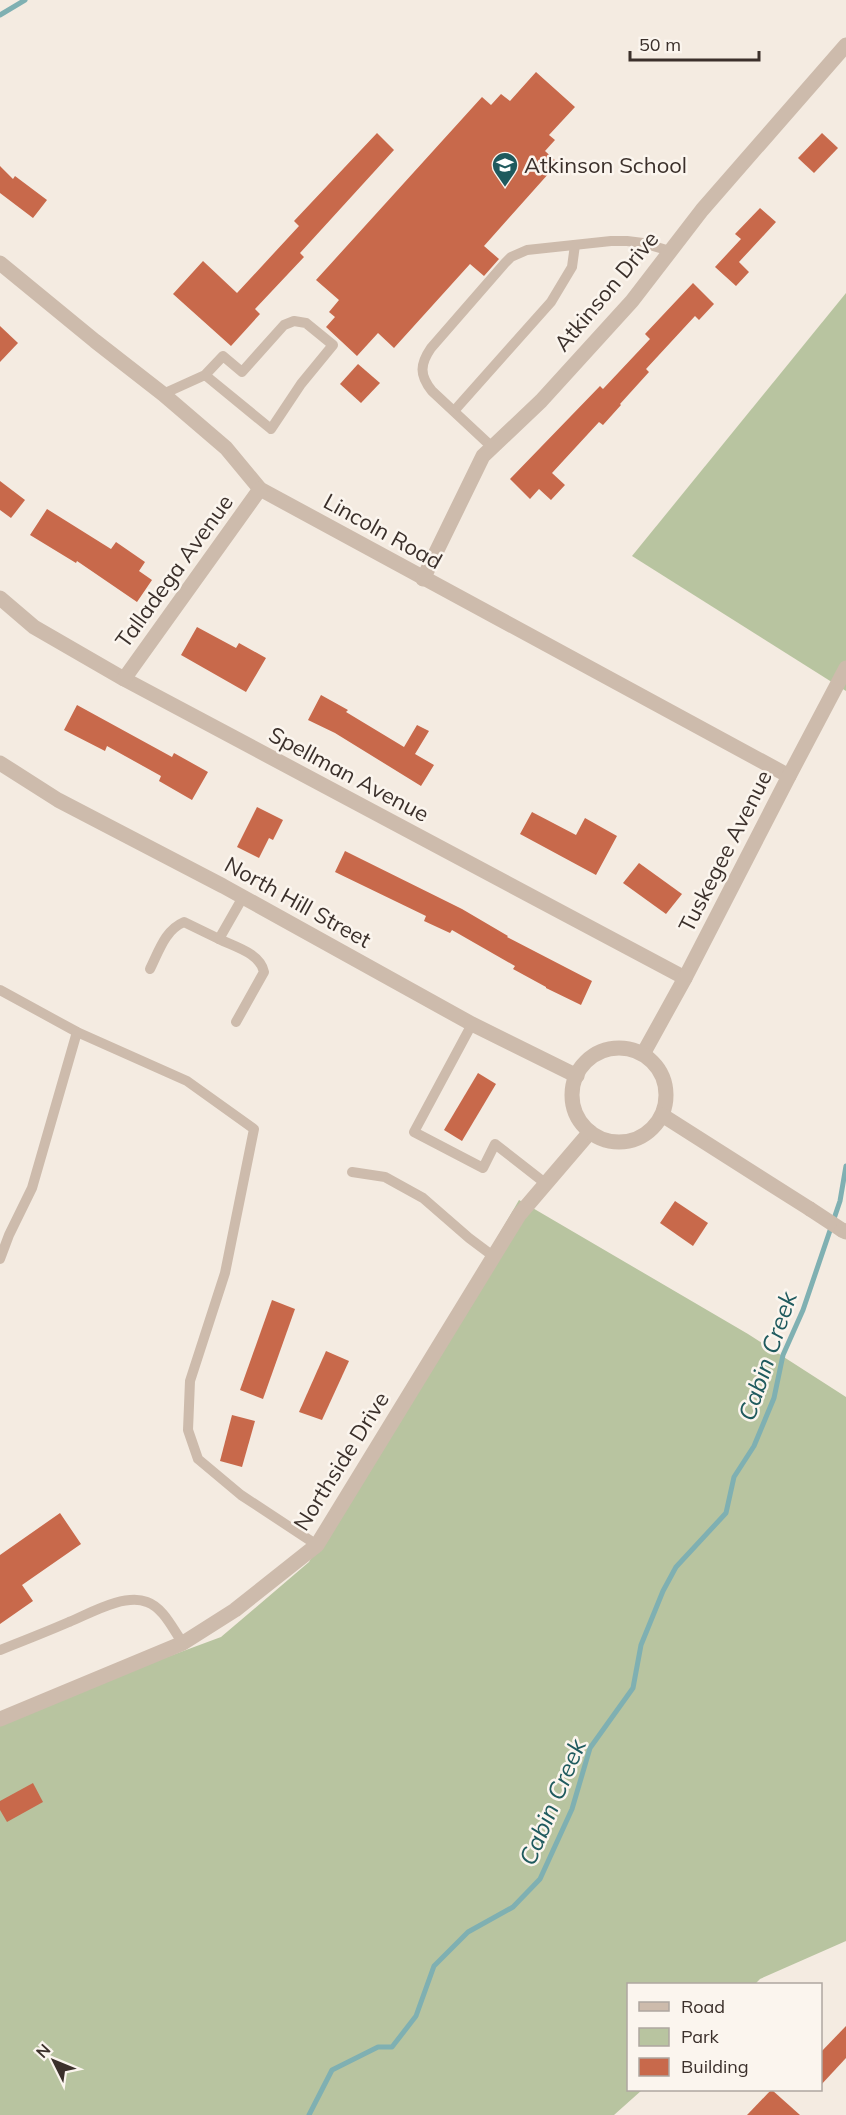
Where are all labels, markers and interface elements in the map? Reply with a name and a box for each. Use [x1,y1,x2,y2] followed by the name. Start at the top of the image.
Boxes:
[630,24,759,62] scale bar
[639,33,681,56] text: 50 m
[490,150,520,188] school or university icon: Atkinson School
[524,151,687,179] place label: Atkinson School
[548,225,664,357] street label: Atkinson Drive
[319,487,447,575] street label: Lincoln Road
[109,489,239,653] street label: Talladega Avenue
[264,720,434,828] street label: Spellman Avenue
[672,765,778,937] street label: Tuskegee Avenue
[220,850,376,954] street label: North Hill Street
[731,1287,803,1424] water label: Cabin Creek
[287,1386,395,1536] street label: Northside Drive
[512,1734,592,1870] water label: Cabin Creek
[627,1983,822,2091] legend
[681,1995,725,2018] text: Road
[681,2025,720,2048] text: Park
[24,2031,84,2091] north arrow
[32,2040,54,2062] text: N
[681,2055,749,2078] text: Building

